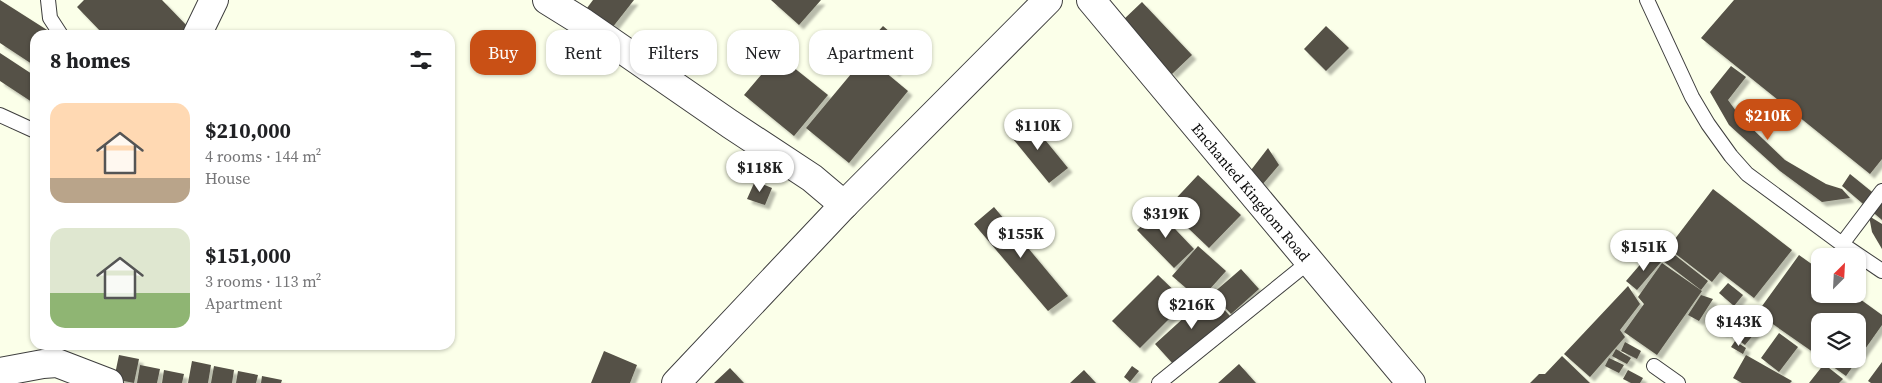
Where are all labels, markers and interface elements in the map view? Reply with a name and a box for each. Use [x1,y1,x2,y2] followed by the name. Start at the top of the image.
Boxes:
[470,30,536,75] chip: Buy
[546,30,620,75] chip: Rent
[630,30,717,75] chip: Filters
[727,30,799,75] chip: New
[809,30,932,75] chip: Apartment
[50,46,130,75] text: 8 homes
[407,46,435,74] icon: filters
[1733,98,1803,141] pin: $210K
[1745,104,1791,126] text: $210K
[1003,108,1073,151] pin: $110K
[1015,114,1061,136] text: $110K
[205,116,291,145] text: $210,000
[1187,118,1316,266] street label: Enchanted Kingdom Road
[90,123,150,183] icon: home
[205,145,321,167] text: 4 rooms · 144 m²
[725,150,795,193] pin: $118K
[737,156,783,178] text: $118K
[205,167,250,189] text: House
[1131,196,1201,239] pin: $319K
[1143,202,1189,224] text: $319K
[986,216,1056,259] pin: $155K
[998,222,1044,244] text: $155K
[1609,230,1679,272] pin: $151K
[1621,235,1667,257] text: $151K
[205,241,291,270] text: $151,000
[90,248,150,308] icon: home
[1811,248,1866,302] north arrow
[1811,248,1866,368] map controls
[205,270,321,292] text: 3 rooms · 113 m²
[1157,288,1227,330] pin: $216K
[205,292,282,314] text: Apartment
[1169,293,1215,315] text: $216K
[1704,304,1774,347] pin: $143K
[1716,310,1762,332] text: $143K
[1811,313,1866,368] button: layers

